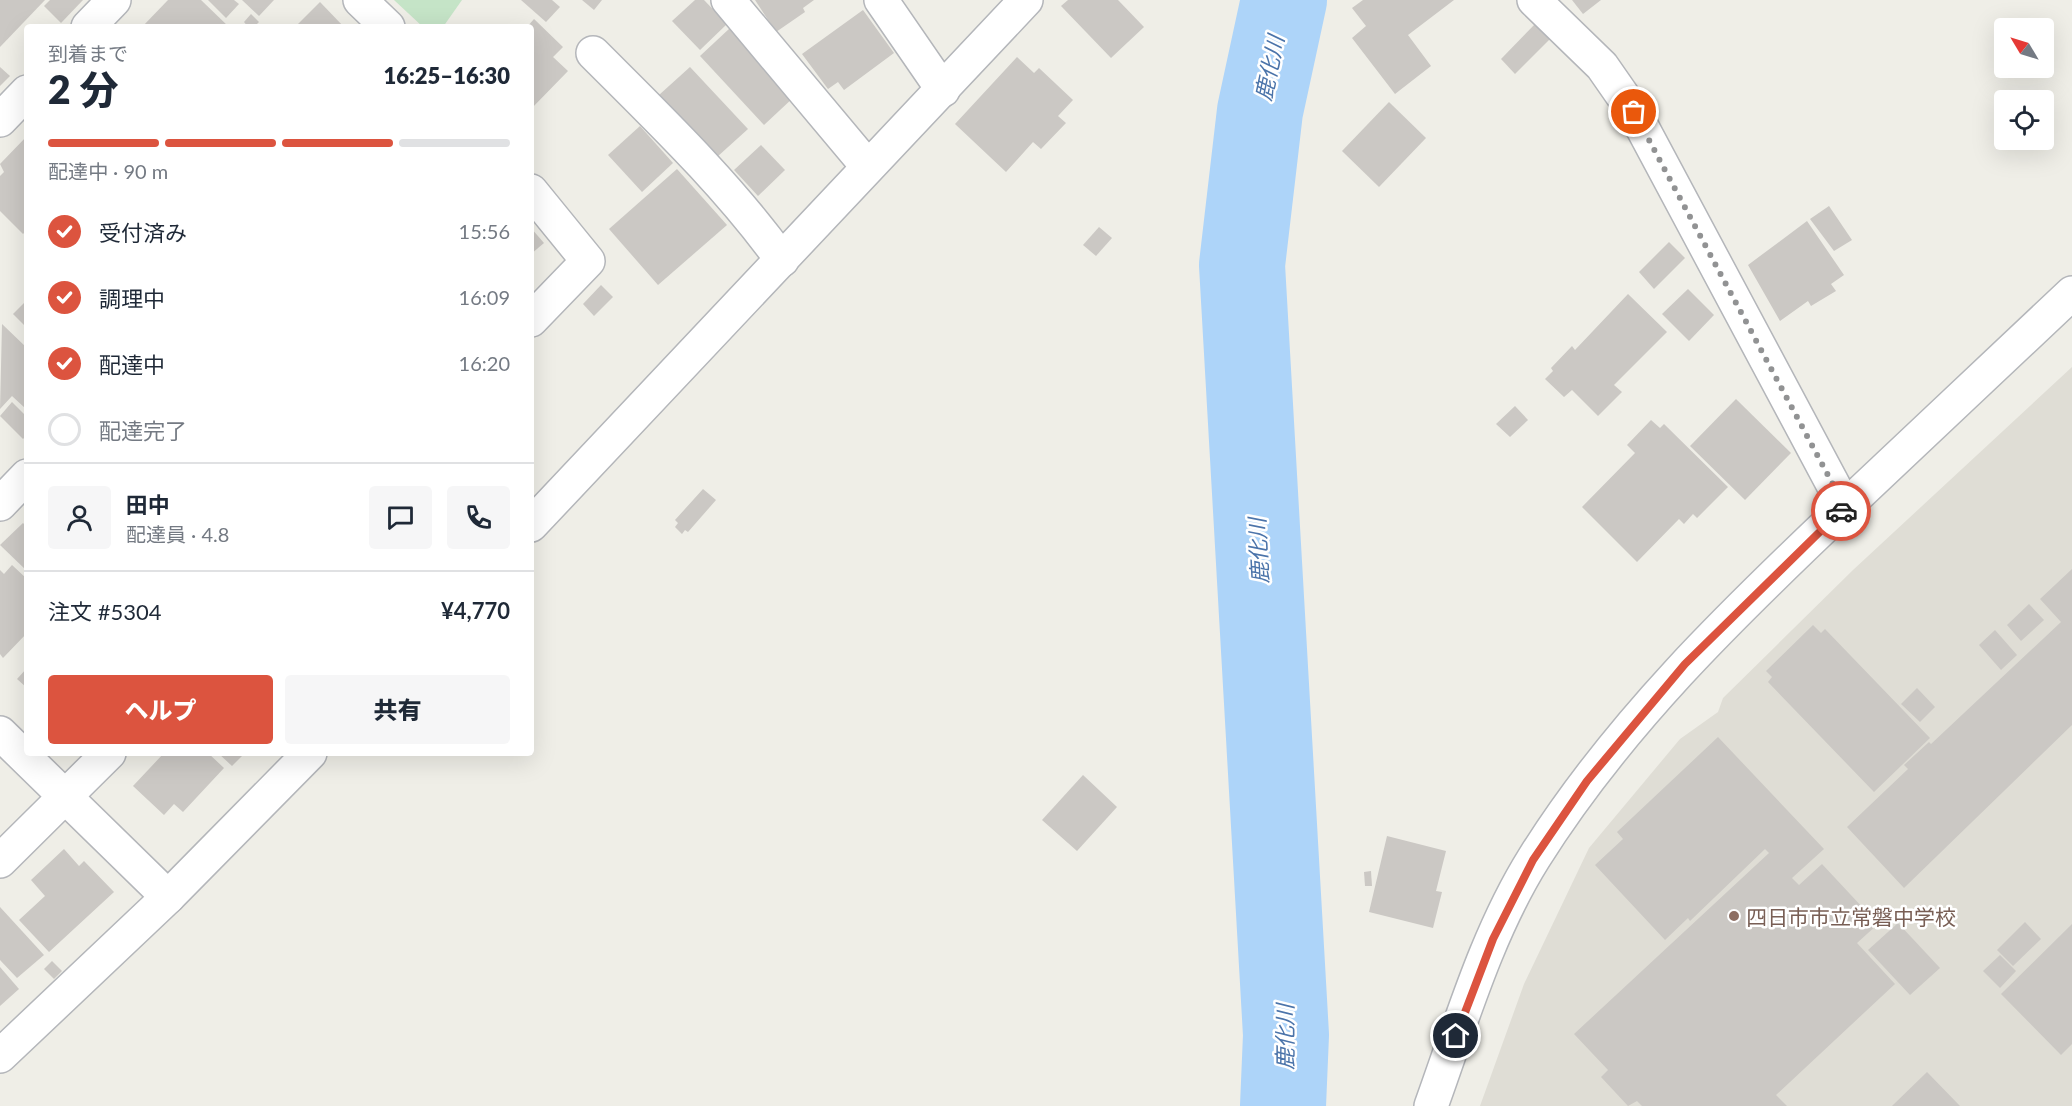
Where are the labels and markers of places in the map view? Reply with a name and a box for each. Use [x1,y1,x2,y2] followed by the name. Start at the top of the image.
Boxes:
[1608,86,1659,137] pin
[1746,904,1956,929] place label: 四日市市立常磐中学校
[1727,909,1741,923] marker: 四日市市立常磐中学校
[1430,1010,1481,1061] pin

